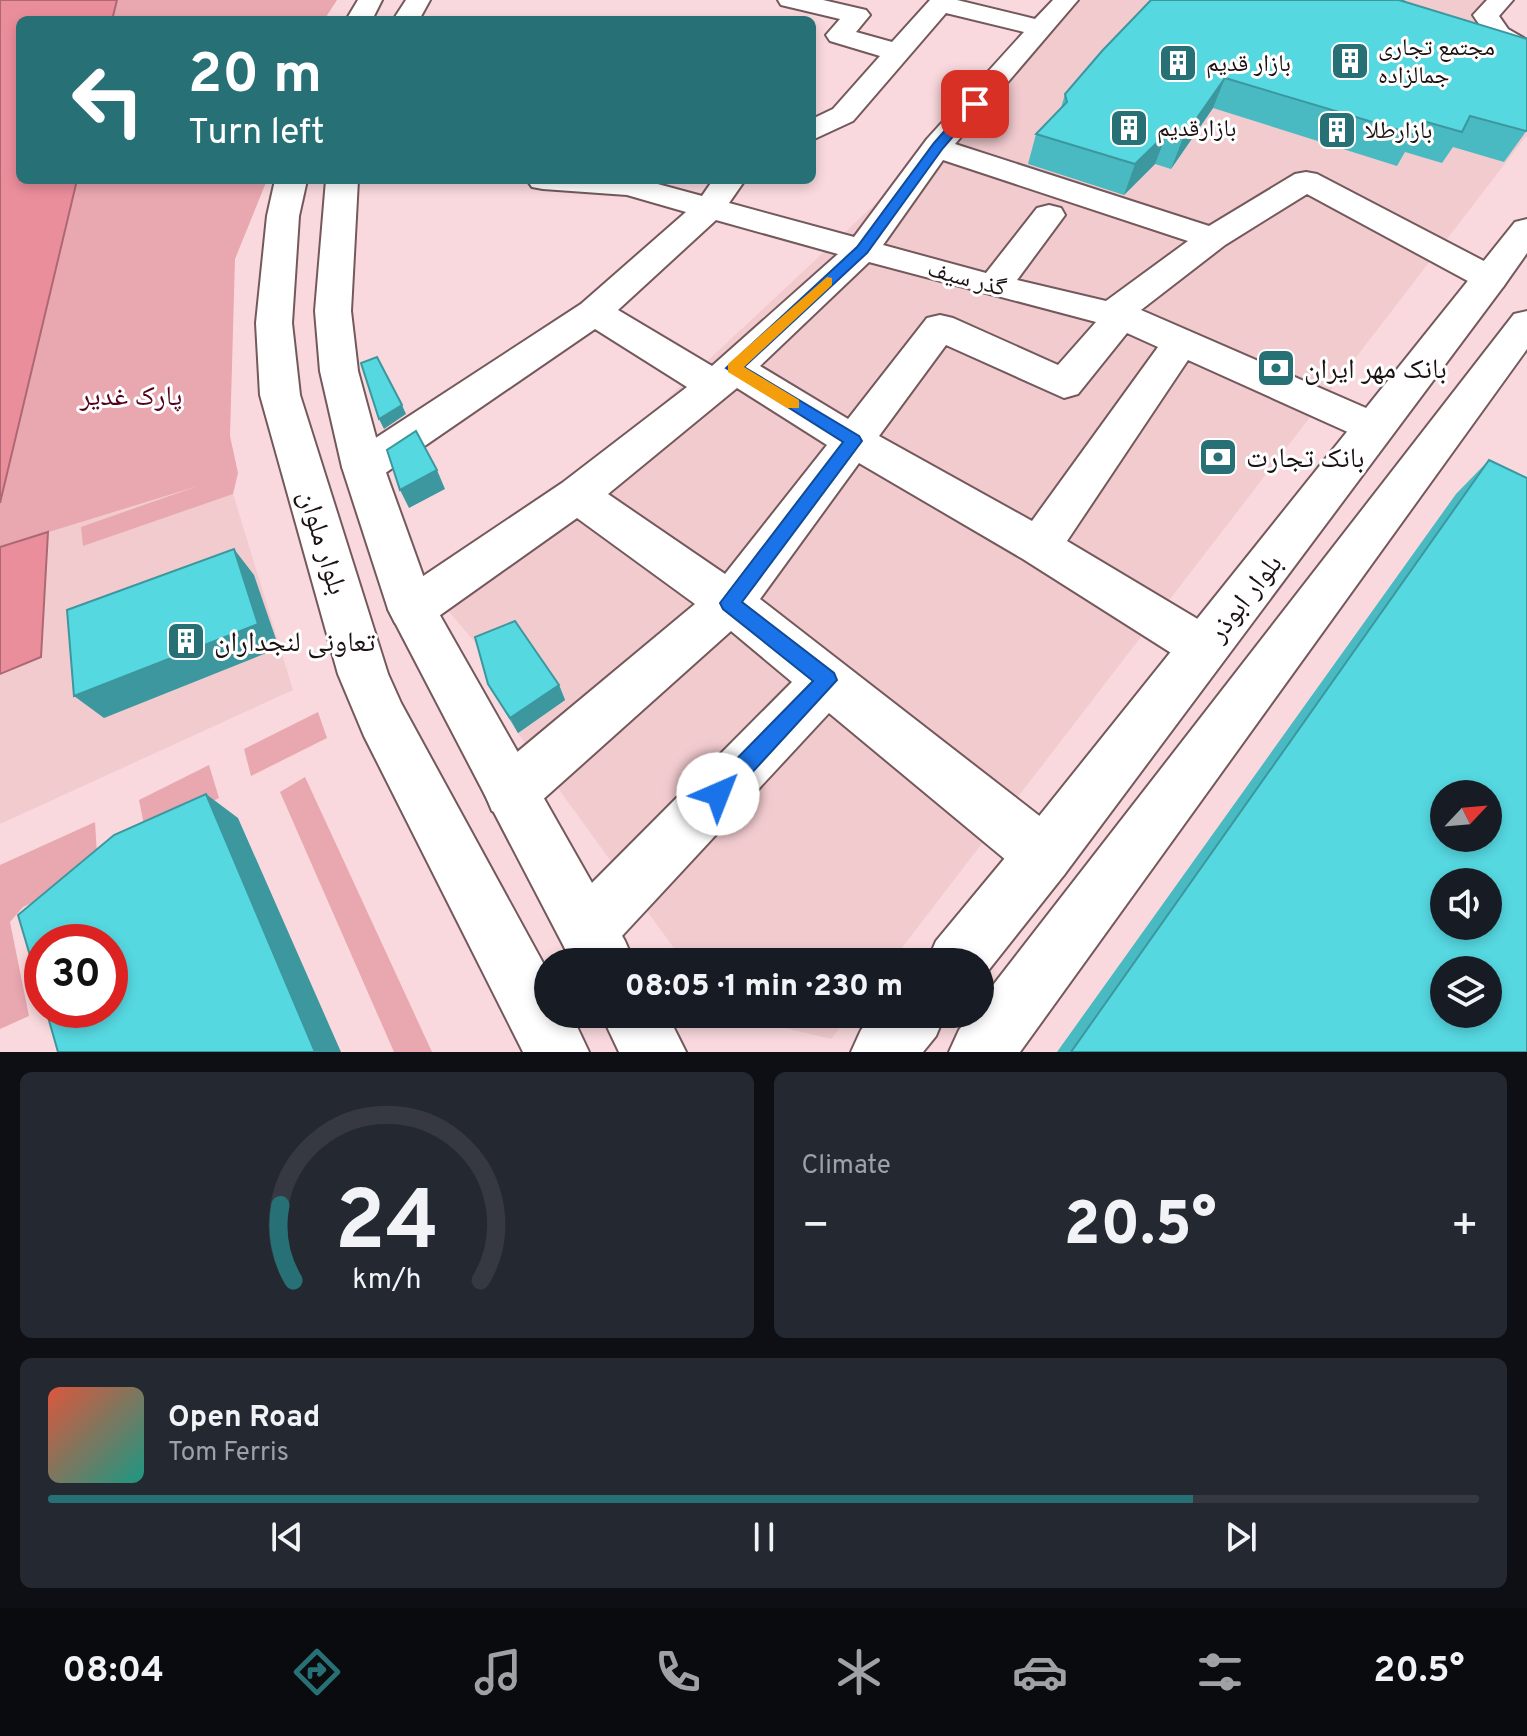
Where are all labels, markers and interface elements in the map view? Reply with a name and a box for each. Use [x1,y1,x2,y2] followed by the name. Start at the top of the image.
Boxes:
[1378,34,1495,92] place label: مجتمع تجاری جمالزاده
[1329,40,1371,82] building icon: مجتمع تجاری جمالزاده
[188,42,322,112] text: 20 m
[1157,42,1199,84] building icon: بازار قدیم
[56,48,160,152] icon: left
[1206,50,1291,80] place label: بازار قدیم
[941,70,1009,138] pin
[953,82,997,126] icon: arrive
[1108,107,1150,149] building icon: بازارقدیم
[1316,109,1358,151] building icon: بازارطلا
[188,111,325,157] text: Turn left
[1157,115,1236,145] place label: بازارقدیم
[1365,117,1432,147] place label: بازارطلا
[924,255,1009,305] street label: گذر سیف
[1255,347,1297,389] bank icon: بانک مهر ایران
[1304,353,1447,389] place label: بانک مهر ایران
[79,380,182,416] park label: پارک غدیر
[1197,436,1239,478] bank icon: بانک تجارت
[1246,442,1365,478] place label: بانک تجارت
[288,486,354,600] street label: بلوار ملوان
[1200,548,1292,651] street label: بلوار ابوذر
[165,620,207,662] building icon: تعاونی لنجداران
[214,626,375,662] place label: تعاونی لنجداران
[676,752,760,836] position arrow
[1430,780,1502,852] north arrow
[1430,780,1502,1028] map controls
[1430,868,1502,940] button: sound
[24,924,128,1028] speed limit sign: 30
[1430,956,1502,1028] button: layers
[625,969,903,1006] text: 08:05 · 1 min · 230 m
[802,1150,891,1183] text: Climate
[335,1174,439,1279] text: 24
[1064,1190,1217,1266] text: 20.5°
[802,1200,830,1256] text: −
[1451,1200,1479,1256] text: +
[352,1263,421,1299] text: km/h
[168,1400,320,1437] text: Open Road
[168,1437,289,1470] text: Tom Ferris
[265,1515,309,1559] icon: previous
[742,1515,786,1559] icon: pause
[1219,1515,1263,1559] icon: next
[289,1644,345,1700] icon: directions
[470,1644,526,1700] icon: music
[650,1644,706,1700] icon: phone
[831,1644,887,1700] icon: climate
[1012,1644,1068,1700] icon: car
[1192,1644,1248,1700] icon: filters
[62,1649,164,1695] text: 08:04
[1373,1649,1465,1695] text: 20.5°

